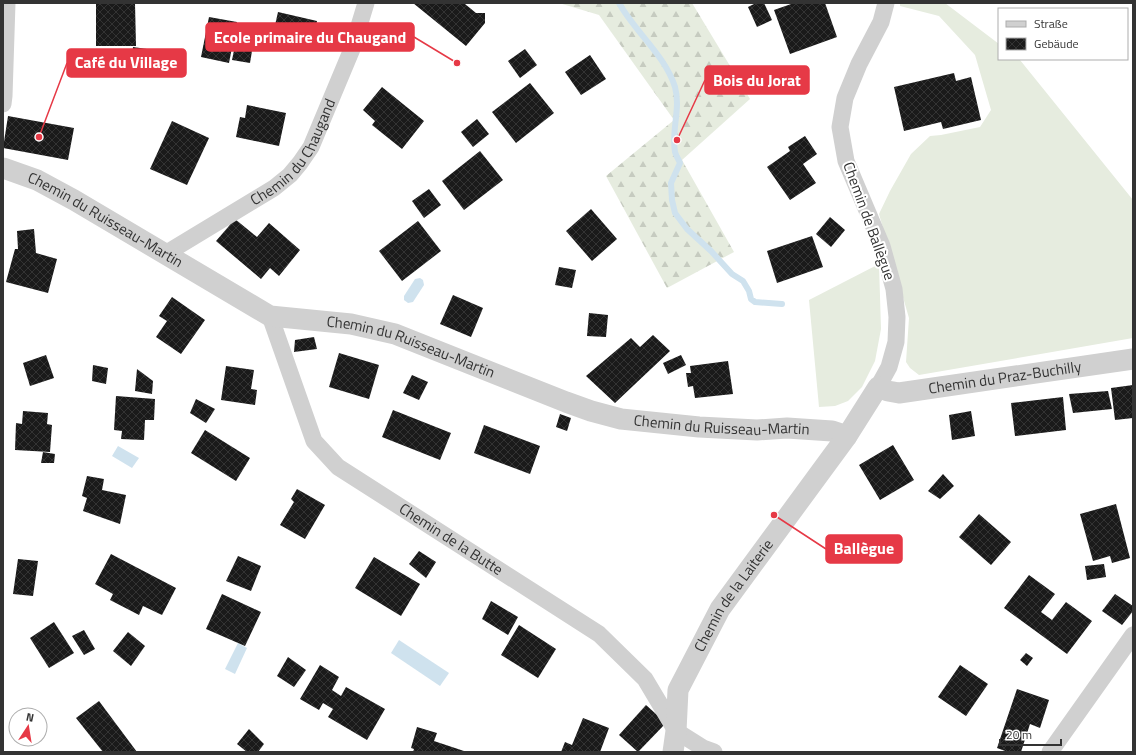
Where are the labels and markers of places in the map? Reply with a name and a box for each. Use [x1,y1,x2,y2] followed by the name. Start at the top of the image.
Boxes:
[206,23,414,51] callout: Ecole primaire du Chaugand
[67,49,186,77] callout: Café du Village
[705,66,809,94] callout: Bois du Jorat
[826,535,902,563] callout: Ballègue

